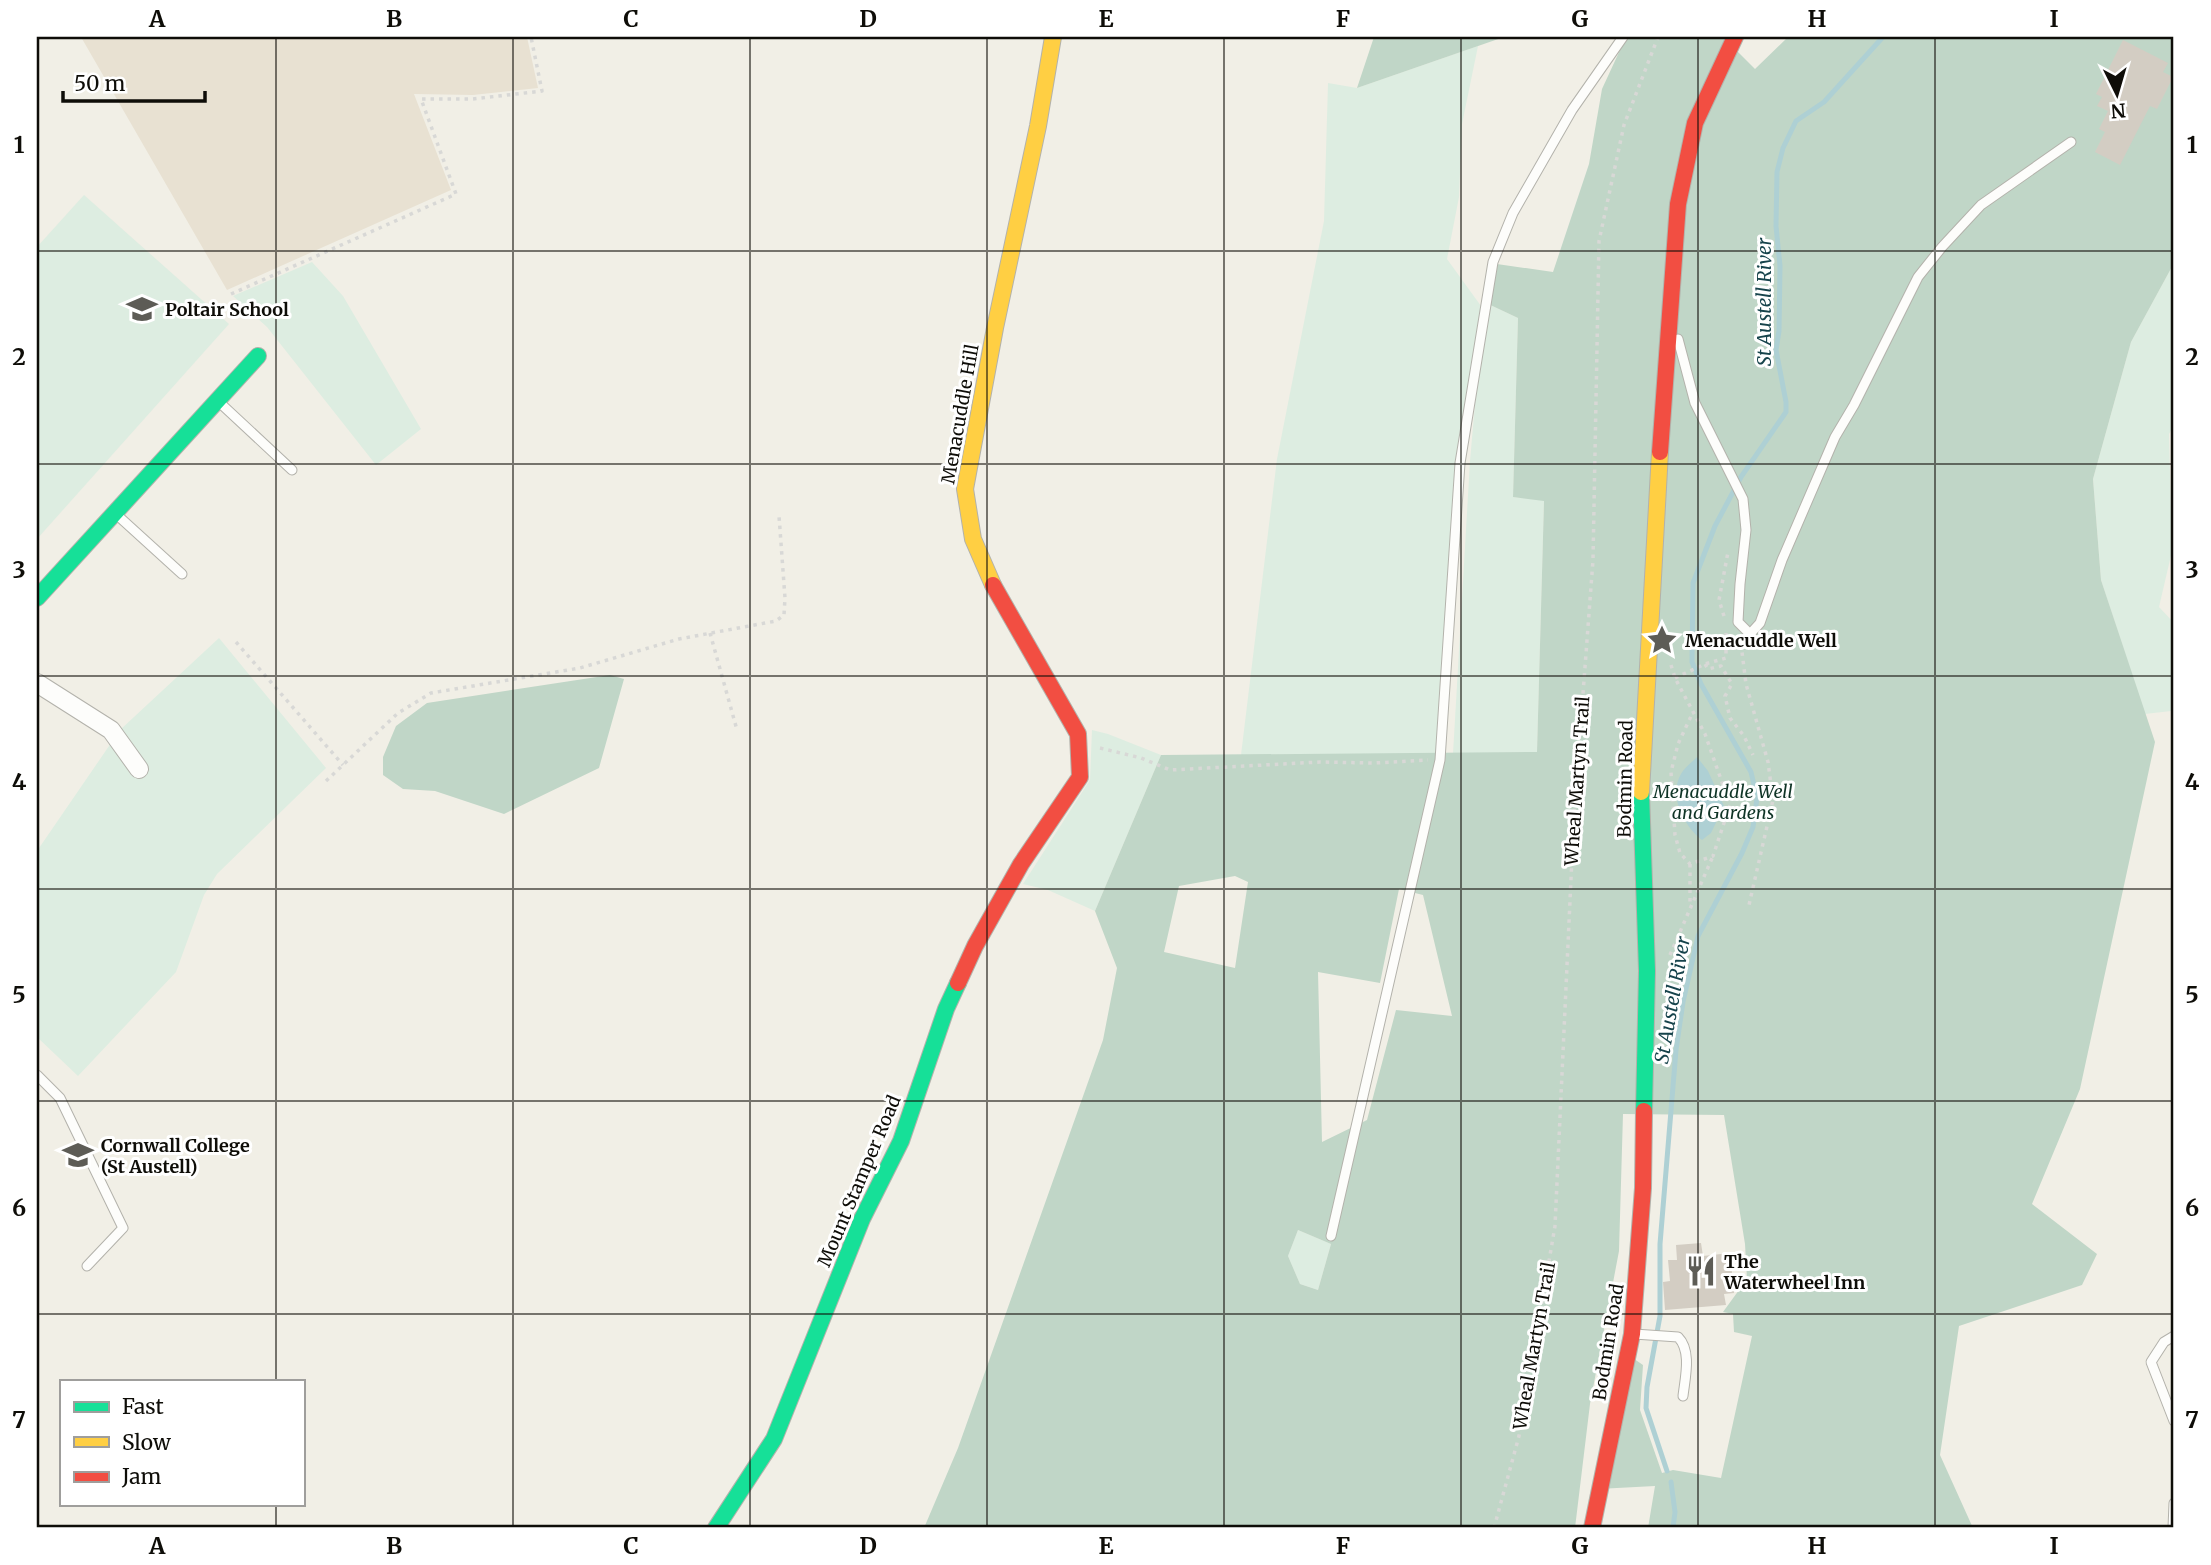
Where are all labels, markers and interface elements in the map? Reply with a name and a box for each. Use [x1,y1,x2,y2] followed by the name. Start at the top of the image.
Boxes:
[148,4,166,33] text: A
[386,4,402,33] text: B
[623,4,639,33] text: C
[859,4,877,33] text: D
[1098,4,1114,33] text: E
[1336,4,1350,33] text: F
[1572,4,1589,33] text: G
[1808,4,1827,33] text: H
[2049,4,2059,33] text: I
[63,60,205,104] scale bar
[2082,60,2152,130] north arrow
[74,70,125,97] text: 50 m
[2110,98,2127,124] text: N
[14,130,25,159] text: 1
[2187,130,2198,159] text: 1
[1752,238,1776,366] water label: St Austell River
[125,292,159,326] school or university icon: Poltair School
[165,298,289,321] place label: Poltair School
[12,342,26,371] text: 2
[936,342,984,486] street label: Menacuddle Hill
[2185,342,2199,371] text: 2
[12,555,26,584] text: 3
[2185,555,2199,584] text: 3
[1645,623,1679,657] place icon: Menacuddle Well
[1685,629,1837,652] place label: Menacuddle Well
[1560,695,1594,868] street label: Wheal Martyn Trail
[1612,720,1638,838] street label: Bodmin Road
[12,767,27,796] text: 4
[2185,767,2200,796] text: 4
[1652,780,1793,824] park label: Menacuddle Well and Gardens
[1649,934,1695,1065] water label: St Austell River
[12,980,26,1009] text: 5
[2185,980,2199,1009] text: 5
[812,1092,906,1270] street label: Mount Stamper Road
[101,1134,250,1178] place label: Cornwall College (St Austell)
[61,1138,95,1172] school or university icon: Cornwall College (St Austell)
[12,1193,26,1222] text: 6
[2185,1193,2199,1222] text: 6
[1723,1250,1865,1294] place label: The Waterwheel Inn
[1684,1254,1718,1288] restaurant icon: The Waterwheel Inn
[1508,1260,1560,1433] street label: Wheal Martyn Trail
[1587,1282,1629,1402] street label: Bodmin Road
[60,1380,304,1506] legend
[122,1393,164,1420] text: Fast
[12,1405,26,1434] text: 7
[2185,1405,2199,1434] text: 7
[122,1429,171,1456] text: Slow
[121,1463,161,1490] text: Jam
[148,1531,166,1560] text: A
[386,1531,402,1560] text: B
[623,1531,639,1560] text: C
[859,1531,877,1560] text: D
[1098,1531,1114,1560] text: E
[1336,1531,1350,1560] text: F
[1572,1531,1589,1560] text: G
[1808,1531,1827,1560] text: H
[2049,1531,2059,1560] text: I

